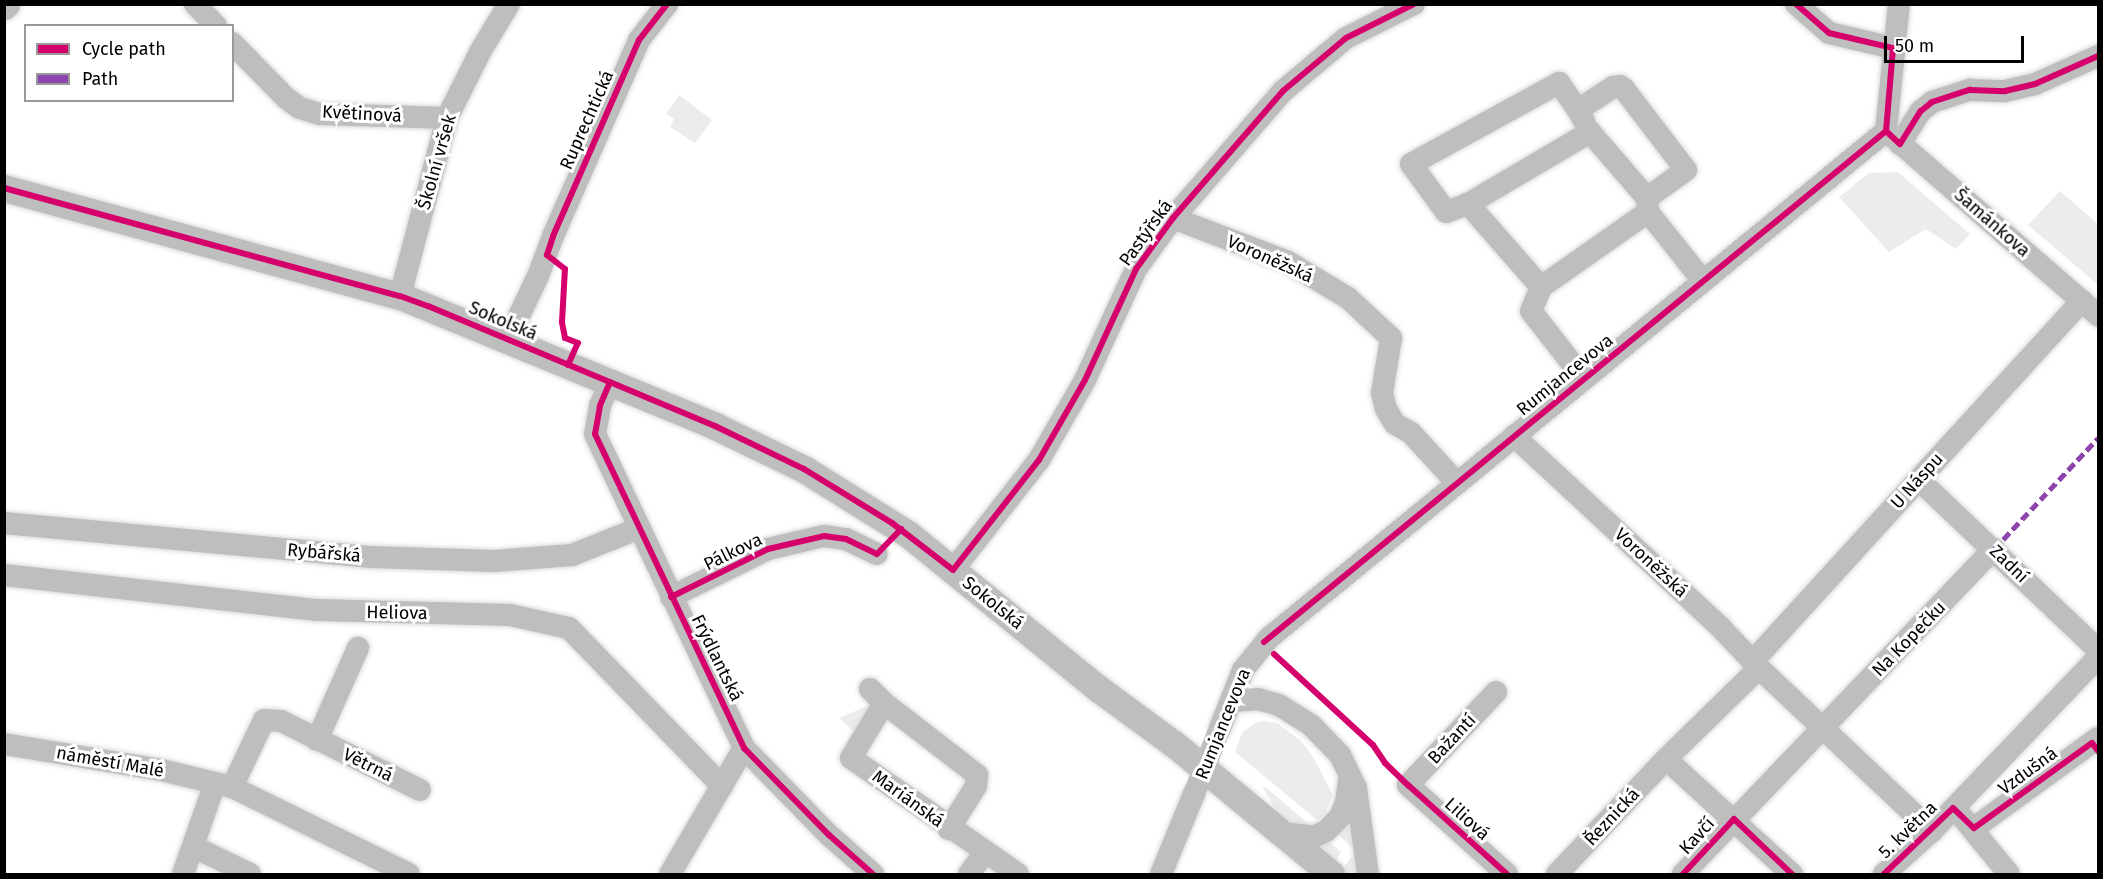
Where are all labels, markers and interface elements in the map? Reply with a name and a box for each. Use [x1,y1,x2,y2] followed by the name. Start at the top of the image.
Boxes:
[24,24,234,102] legend
[1887,24,2026,62] scale bar
[1895,35,1934,57] text: 50 m
[82,38,166,60] text: Cycle path
[556,67,618,173] street label: Ruprechtická
[82,68,118,90] text: Path
[322,101,402,127] street label: Květinová
[413,112,461,212] street label: Školní vršek
[1950,184,2034,262] street label: Šamánkova
[1115,196,1177,270] street label: Pastýřská
[1224,230,1316,288] street label: Voroněžská
[466,297,540,345] street label: Sokolská
[1512,330,1618,420] street label: Rumjancevova
[1886,448,1948,514] street label: U Náspu
[1610,524,1692,602] street label: Voroněžská
[700,529,766,575] street label: Pálkova
[286,539,362,567] street label: Rybářská
[1985,540,2033,588] street label: Zadní
[958,572,1028,634] street label: Sokolská
[1868,597,1950,681] street label: Na Kopečku
[366,602,428,624] street label: Heliova
[687,611,747,705] street label: Frýdlantská
[1191,665,1255,783] street label: Rumjancevova
[1424,710,1480,768] street label: Bažantí
[54,742,166,782] street label: náměstí Malé
[1994,742,2062,800] street label: Vzdušná
[339,744,397,786] street label: Větrná
[868,766,948,832] street label: Mariánská
[1580,784,1644,850] street label: Řeznická
[1440,793,1494,845] street label: Liliová
[1874,797,1942,863] street label: 5. května
[1675,813,1719,859] street label: Kavčí

